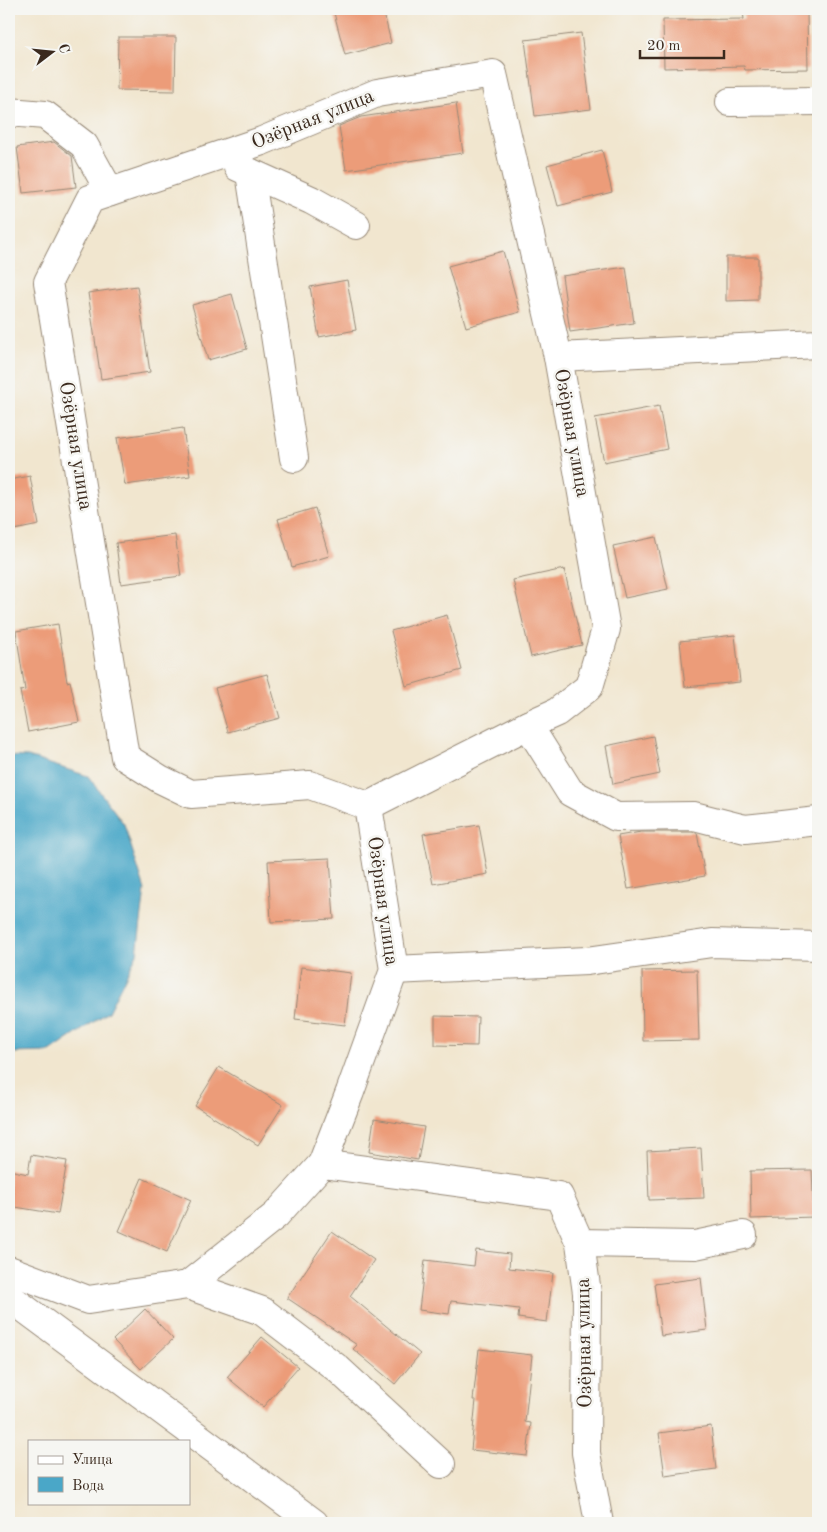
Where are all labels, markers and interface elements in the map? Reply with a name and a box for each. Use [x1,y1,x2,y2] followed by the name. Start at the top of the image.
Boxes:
[28,28,78,78] north arrow
[640,28,723,60] scale bar
[647,39,681,54] text: 20 m
[56,42,72,55] text: С
[249,86,377,154] street label: Озёрная улица
[550,367,592,499] street label: Озёрная улица
[55,380,95,512] street label: Озёрная улица
[363,835,401,967] street label: Озёрная улица
[574,1278,596,1408] street label: Озёрная улица
[28,1440,190,1504] legend
[72,1453,113,1468] text: Улица
[72,1479,105,1494] text: Вода

